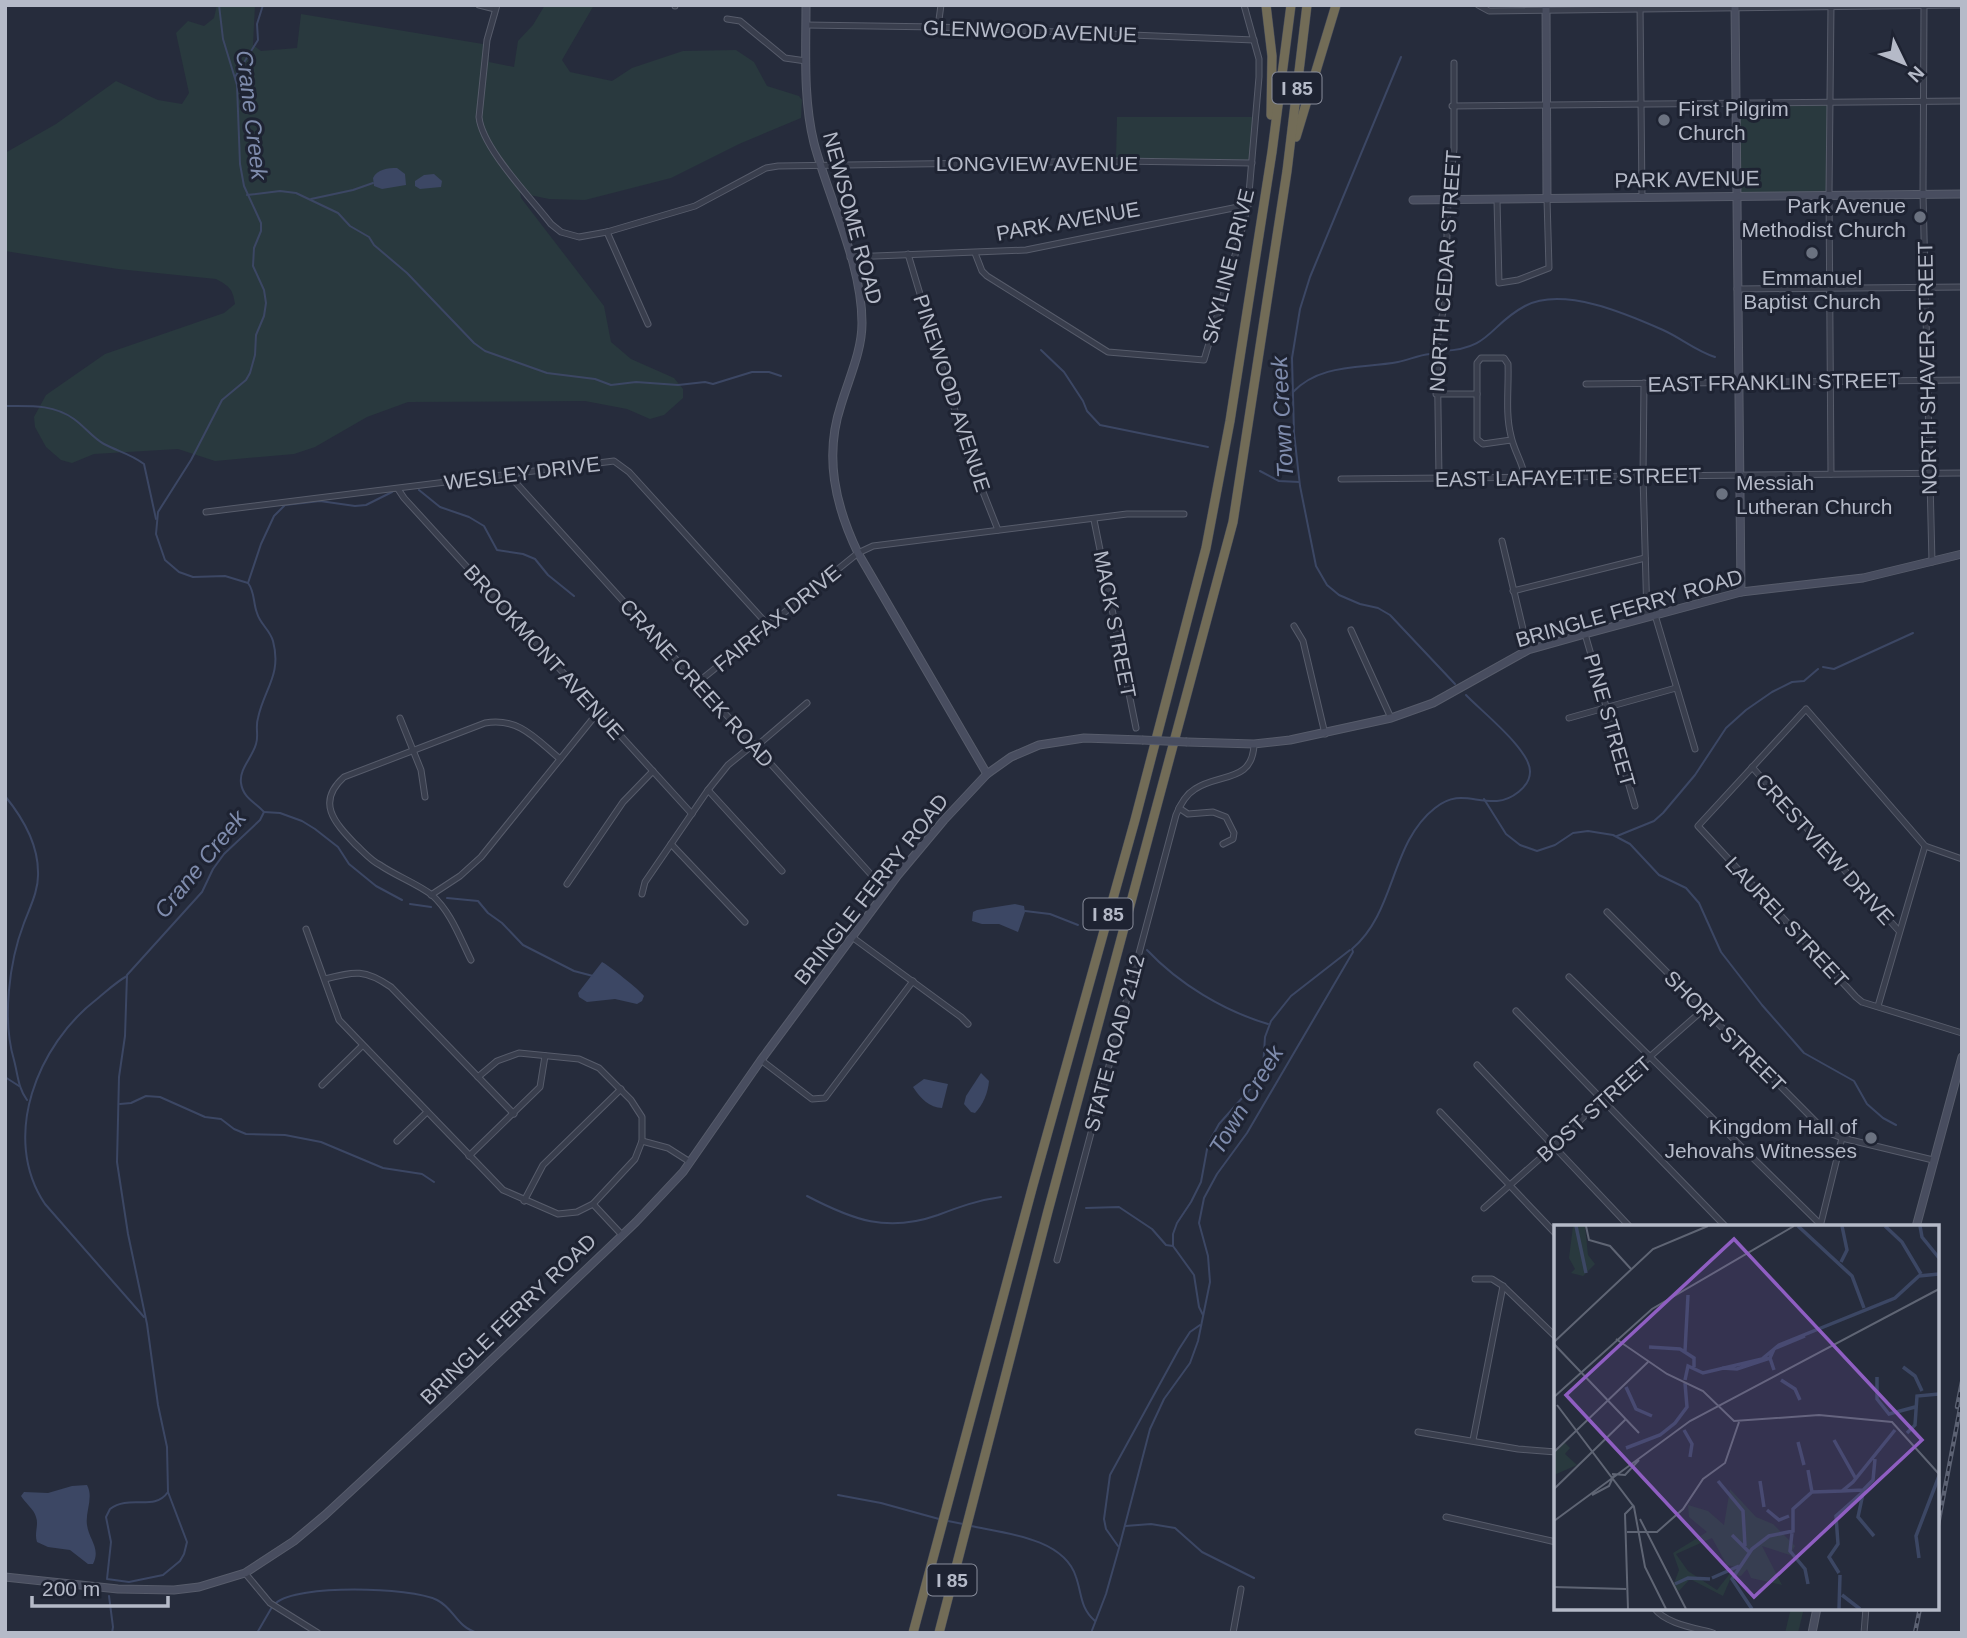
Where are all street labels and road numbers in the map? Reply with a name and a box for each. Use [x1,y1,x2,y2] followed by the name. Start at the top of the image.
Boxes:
[922,16,1138,46] street label: GLENWOOD AVENUE
[1272,72,1322,104] road number: I 85
[819,129,887,307] street label: NEWSOME ROAD
[1425,149,1465,393] street label: NORTH CEDAR STREET
[936,152,1138,175] street label: LONGVIEW AVENUE
[1614,166,1760,192] street label: PARK AVENUE
[1198,186,1258,346] street label: SKYLINE DRIVE
[995,197,1141,245] street label: PARK AVENUE
[1913,241,1941,495] street label: NORTH SHAVER STREET
[909,291,995,495] street label: PINEWOOD AVENUE
[1647,368,1901,396] street label: EAST FRANKLIN STREET
[443,452,601,494] street label: WESLEY DRIVE
[1435,463,1702,491] street label: EAST LAFAYETTE STREET
[1089,548,1141,700] street label: MACK STREET
[460,560,628,744] street label: BROOKMONT AVENUE
[709,560,845,676] street label: FAIRFAX DRIVE
[1513,565,1745,651] street label: BRINGLE FERRY ROAD
[615,594,779,772] street label: CRANE CREEK ROAD
[1580,651,1640,790] street label: PINE STREET
[1751,769,1899,929] street label: CRESTVIEW DRIVE
[790,789,952,989] street label: BRINGLE FERRY ROAD
[1721,852,1853,992] street label: LAUREL STREET
[1084,898,1132,930] road number: I 85
[1079,952,1149,1134] street label: STATE ROAD 2112
[1660,966,1790,1096] street label: SHORT STREET
[1532,1052,1656,1166] street label: BOST STREET
[416,1229,600,1409] street label: BRINGLE FERRY ROAD
[928,1564,976,1596] road number: I 85

